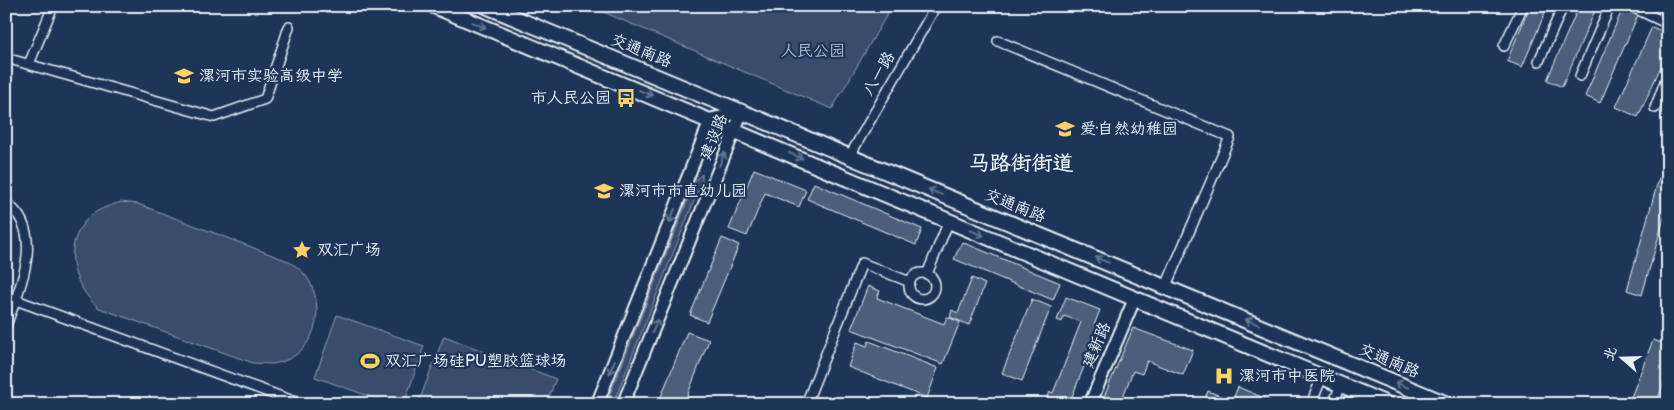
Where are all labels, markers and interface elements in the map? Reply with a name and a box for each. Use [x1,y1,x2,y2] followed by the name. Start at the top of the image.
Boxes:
[471,20,486,30] one-way arrow
[608,30,674,72] street label: 交通南路
[781,42,845,61] park label: 人民公园
[859,48,899,100] street label: 八一路
[173,65,195,87] school or university icon: 漯河市实验高级中学
[199,67,343,86] place label: 漯河市实验高级中学
[615,87,637,109] bus stop icon: 市人民公园
[531,89,611,108] place label: 市人民公园
[638,89,653,98] one-way arrow
[696,111,732,163] street label: 建设路
[1054,118,1076,140] school or university icon: 爱·自然幼稚园
[1080,120,1178,139] place label: 爱·自然幼稚园
[788,151,803,161] one-way arrow
[969,151,1074,176] district label: 马路街街道
[718,152,728,167] one-way arrow
[593,180,615,202] school or university icon: 漯河市市直幼儿园
[619,182,747,201] place label: 漯河市市直幼儿园
[982,185,1048,227] street label: 交通南路
[928,187,943,196] one-way arrow
[667,208,676,223] one-way arrow
[970,230,985,239] one-way arrow
[291,239,313,261] place icon: 双汇广场
[317,241,381,260] place label: 双汇广场
[1095,255,1110,264] one-way arrow
[1245,317,1260,327] one-way arrow
[650,319,660,334] one-way arrow
[1079,319,1115,371] street label: 建新路
[1596,332,1646,382] north arrow
[1356,340,1422,382] street label: 交通南路
[1600,344,1621,363] text: 北
[359,350,381,372] sports icon: 双汇广场硅PU塑胶篮球场
[385,352,567,371] place label: 双汇广场硅PU塑胶篮球场
[606,359,616,374] one-way arrow
[1213,365,1235,387] hospital icon: 漯河市中医院
[1239,367,1335,386] place label: 漯河市中医院
[1395,380,1410,389] one-way arrow

